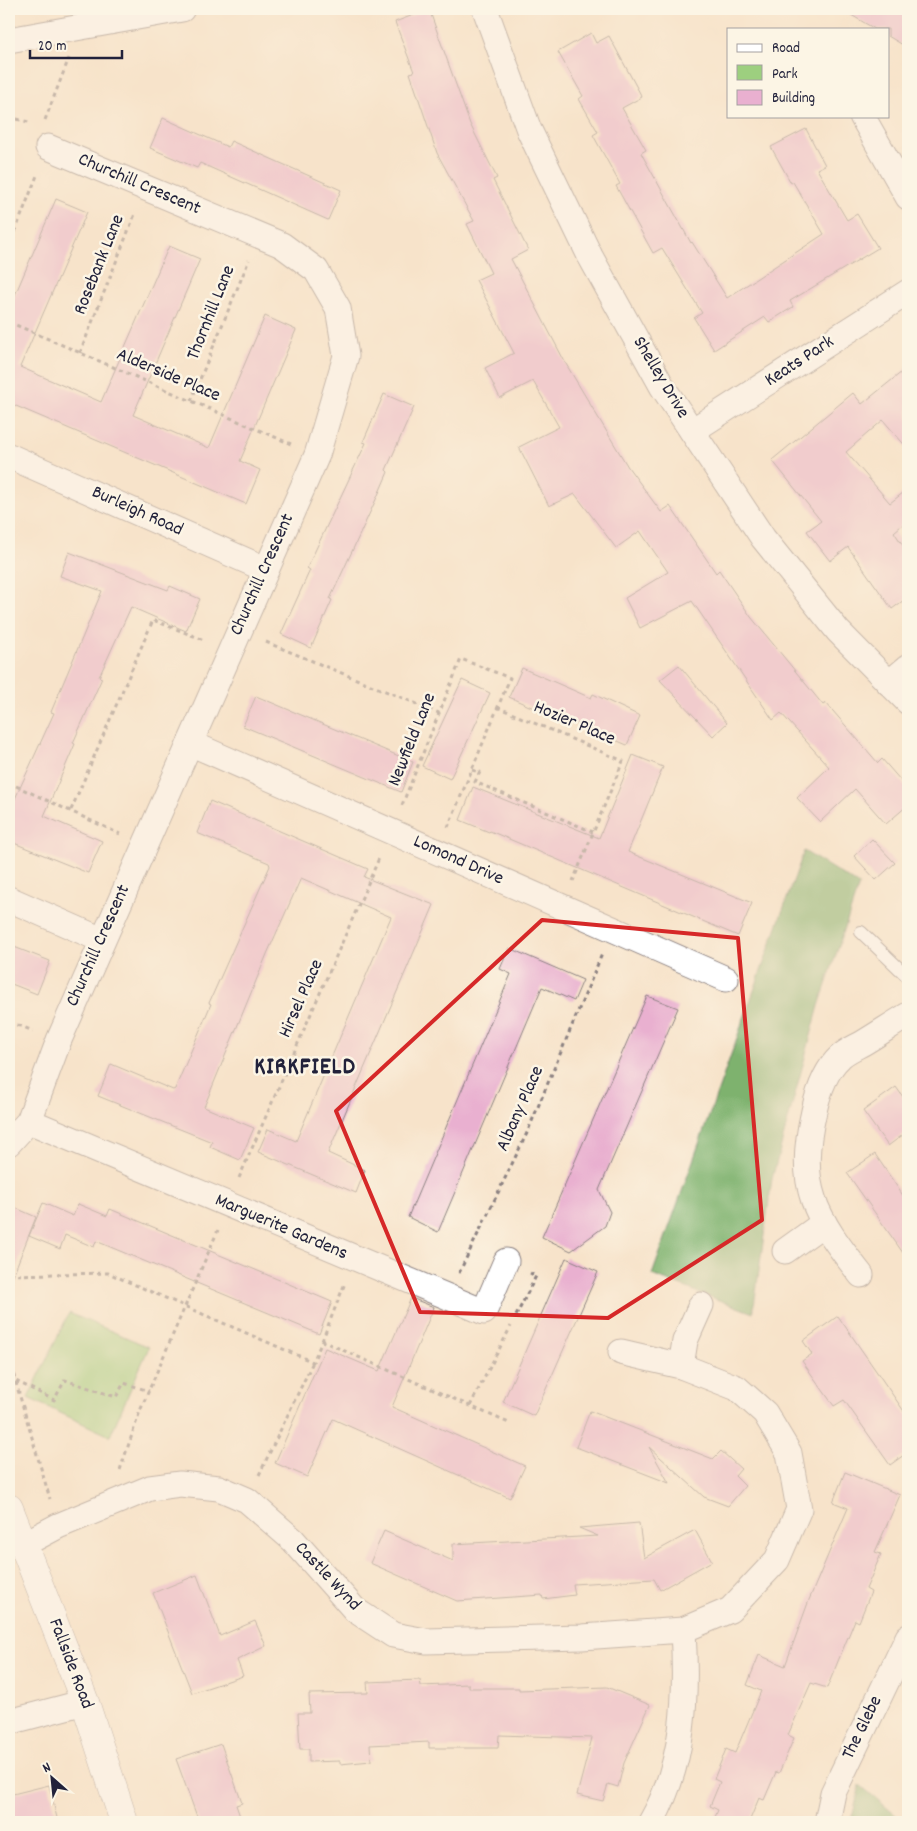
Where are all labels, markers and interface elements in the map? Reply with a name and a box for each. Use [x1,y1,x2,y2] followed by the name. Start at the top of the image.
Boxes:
[30,28,122,60] scale bar
[727,28,890,118] legend
[38,36,66,58] text: 20 m
[772,38,800,60] text: Road
[772,64,798,86] text: Park
[772,88,815,110] text: Building
[73,147,205,223] street label: Churchill Crescent
[68,211,132,319] street label: Rosebank Lane
[181,262,243,364] street label: Thornhill Lane
[760,329,840,395] street label: Keats Park
[625,332,695,424] street label: Shelley Drive
[112,342,224,410] street label: Alderside Place
[87,480,187,544] street label: Burleigh Road
[224,510,302,640] street label: Churchill Crescent
[382,689,444,791] street label: Newfield Lane
[529,695,619,753] street label: Hozier Place
[408,829,508,893] street label: Lomond Drive
[60,881,138,1011] street label: Churchill Crescent
[273,955,331,1043] street label: Hirsel Place
[254,1051,356,1085] district label: KIRKFIELD
[490,1062,552,1156] street label: Albany Place
[210,1188,352,1268] street label: Marguerite Gardens
[288,1536,366,1618] street label: Castle Wynd
[40,1615,100,1713] street label: Fallside Road
[836,1691,890,1765] street label: The Glebe
[28,1754,78,1804] north arrow
[39,1758,55,1779] text: N

